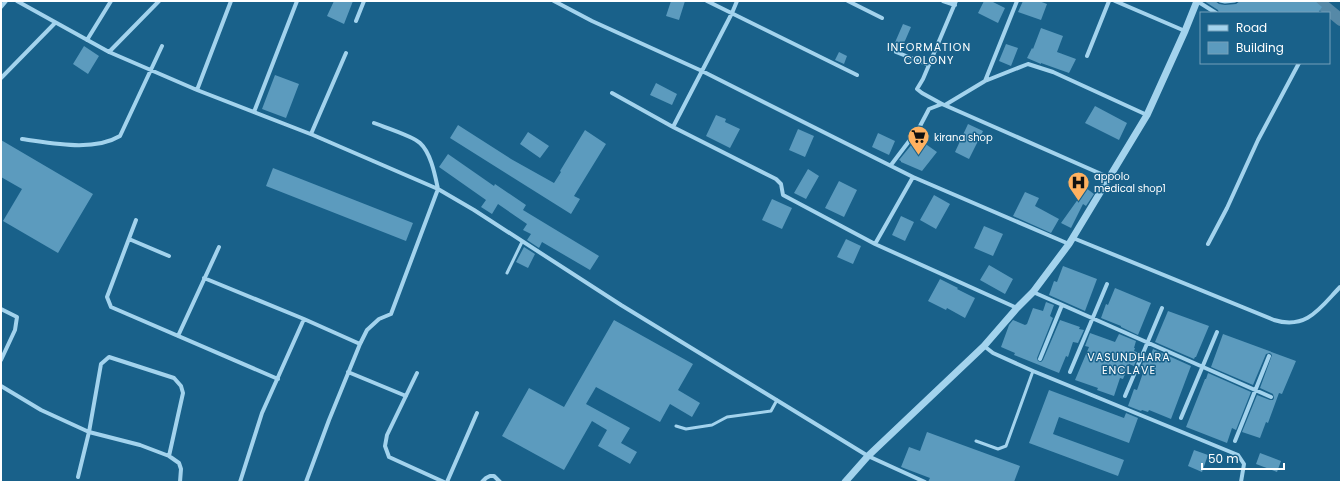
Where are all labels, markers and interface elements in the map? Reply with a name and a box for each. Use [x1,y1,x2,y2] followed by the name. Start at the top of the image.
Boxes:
[1200,12,1330,64] legend
[1236,19,1267,36] text: Road
[887,39,971,68] district label: INFORMATION COLONY
[1236,39,1284,56] text: Building
[905,124,931,157] supermarket icon: kirana shop
[934,130,993,145] place label: kirana shop
[1065,169,1091,202] hospital icon: appolo medical shop1
[1094,169,1166,196] place label: appolo medical shop1
[1087,349,1171,378] district label: VASUNDHARA ENCLAVE
[1202,445,1284,471] scale bar
[1208,450,1239,467] text: 50 m

